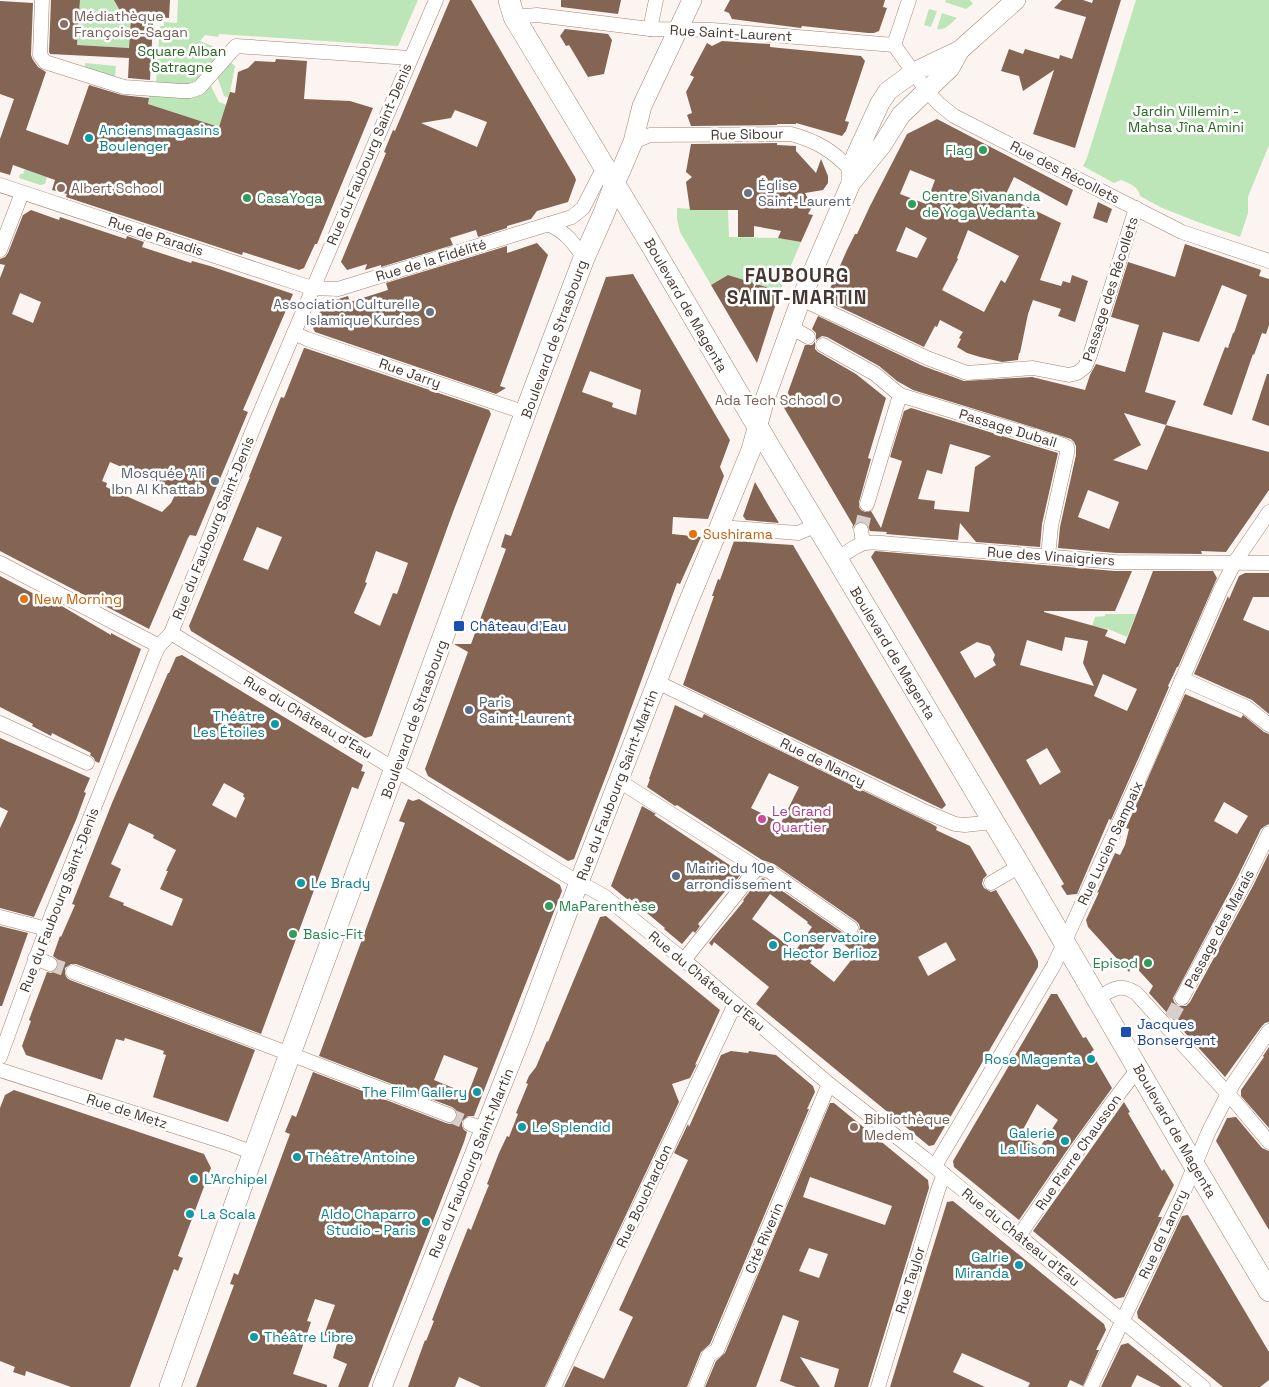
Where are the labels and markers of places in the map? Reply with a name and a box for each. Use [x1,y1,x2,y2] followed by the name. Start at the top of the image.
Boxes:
[74,7,188,41] place label: Médiathèque Françoise-Sagan
[58,18,70,30] marker: Médiathèque Françoise-Sagan
[99,121,220,155] place label: Anciens magasins Boulenger
[83,132,95,144] marker: Anciens magasins Boulenger
[945,141,973,159] place label: Flag
[977,144,989,156] marker: Flag
[758,176,851,210] place label: Église Saint-Laurent
[71,179,162,197] place label: Albert School
[55,182,67,194] marker: Albert School
[742,187,754,199] marker: Église Saint-Laurent
[922,187,1041,221] place label: Centre Sivananda de Yoga Vedanta
[257,189,322,207] place label: CasaYoga
[241,192,253,204] marker: CasaYoga
[906,198,918,210] marker: Centre Sivananda de Yoga Vedanta
[273,295,420,329] place label: Association Culturelle Islamique Kurdes
[424,306,436,318] marker: Association Culturelle Islamique Kurdes
[715,391,826,409] place label: Ada Tech School
[830,394,842,406] marker: Ada Tech School
[112,464,205,498] place label: Mosquée 'Ali Ibn Al Khattab
[209,475,221,487] marker: Mosquée 'Ali Ibn Al Khattab
[703,525,773,543] place label: Sushirama
[687,528,699,540] marker: Sushirama
[34,590,122,608] place label: New Morning
[18,593,30,605] marker: New Morning
[470,617,567,635] place label: Château d'Eau
[452,619,466,633] marker: Château d'Eau
[479,693,572,727] place label: Paris Saint-Laurent
[463,704,475,716] marker: Paris Saint-Laurent
[193,707,265,741] place label: Théâtre Les Étoiles
[269,718,281,730] marker: Théâtre Les Étoiles
[772,802,831,836] place label: Le Grand Quartier
[756,813,768,825] marker: Le Grand Quartier
[686,859,792,893] place label: Mairie du 10e arrondissement
[670,870,682,882] marker: Mairie du 10e arrondissement
[311,874,370,892] place label: Le Brady
[295,877,307,889] marker: Le Brady
[559,897,656,915] place label: MaParenthèse
[543,900,555,912] marker: MaParenthèse
[303,925,363,943] place label: Basic-Fit
[287,928,299,940] marker: Basic-Fit
[783,928,878,962] place label: Conservatoire Hector Berlioz
[767,939,779,951] marker: Conservatoire Hector Berlioz
[1093,954,1138,972] place label: Episod
[1142,957,1154,969] marker: Episod
[1137,1015,1216,1049] place label: Jacques Bonsergent
[1119,1025,1133,1039] marker: Jacques Bonsergent
[984,1050,1081,1068] place label: Rose Magenta
[1085,1053,1097,1065] marker: Rose Magenta
[362,1083,467,1101] place label: The Film Gallery
[471,1086,483,1098] marker: The Film Gallery
[864,1110,950,1144] place label: Bibliothèque Medem
[532,1118,611,1136] place label: Le Splendid
[516,1121,528,1133] marker: Le Splendid
[848,1121,860,1133] marker: Bibliothèque Medem
[1000,1124,1055,1158] place label: Galerie La Lison
[1059,1135,1071,1147] marker: Galerie La Lison
[307,1148,415,1166] place label: Théâtre Antoine
[291,1151,303,1163] marker: Théâtre Antoine
[204,1170,267,1188] place label: L'Archipel
[188,1173,200,1185] marker: L'Archipel
[200,1205,256,1223] place label: La Scala
[321,1205,416,1239] place label: Aldo Chaparro Studio - Paris
[184,1208,196,1220] marker: La Scala
[420,1216,432,1228] marker: Aldo Chaparro Studio - Paris
[955,1248,1009,1282] place label: Galrie Miranda
[1013,1259,1025,1271] marker: Galrie Miranda
[264,1328,353,1346] place label: Théâtre Libre
[248,1331,260,1343] marker: Théâtre Libre

